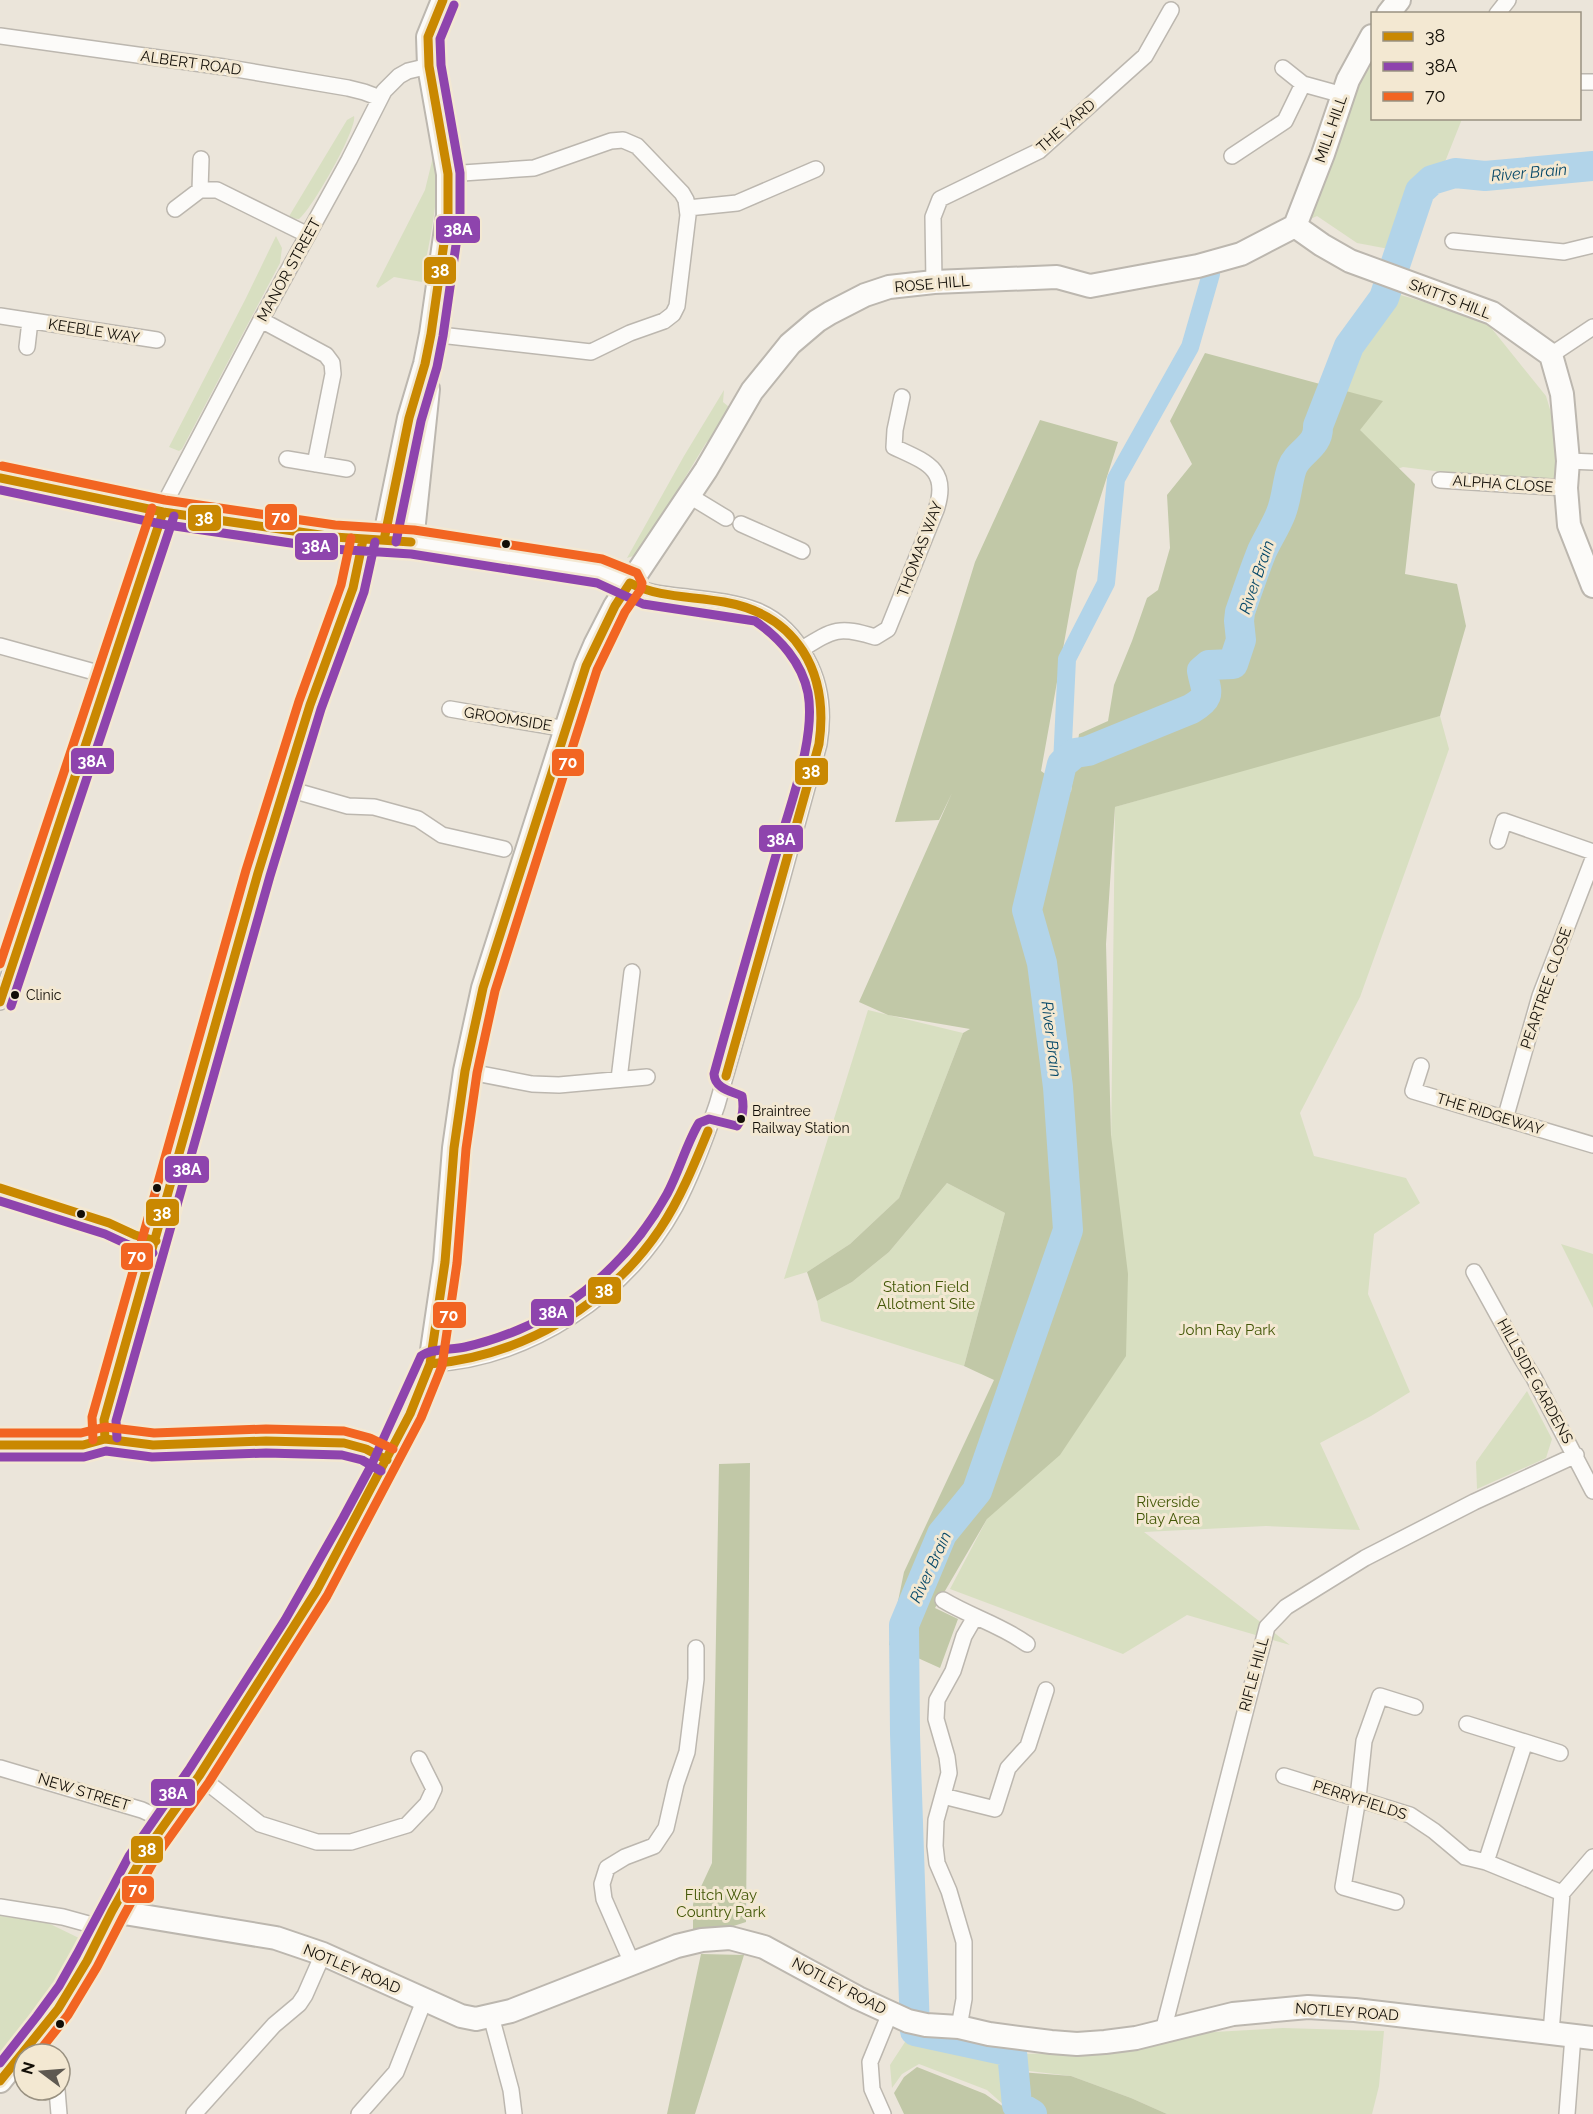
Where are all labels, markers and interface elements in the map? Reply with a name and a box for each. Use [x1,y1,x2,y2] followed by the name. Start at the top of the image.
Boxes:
[1371,12,1581,120] legend
[1425,25,1445,46] text: 38
[139,47,243,79] street label: ALBERT ROAD
[1425,55,1457,76] text: 38A
[1425,85,1446,106] text: 70
[1311,93,1351,165] street label: MILL HILL
[1033,95,1099,156] street label: THE YARD
[1490,160,1568,185] water label: River Brain
[253,215,325,325] street label: MANOR STREET
[435,215,481,244] line badge: 38A
[443,220,473,239] text: 38A
[423,256,457,285] line badge: 38
[431,261,449,280] text: 38
[894,272,971,296] street label: ROSE HILL
[1407,275,1494,323] street label: SKITTS HILL
[47,315,141,347] street label: KEEBLE WAY
[1452,472,1554,496] street label: ALPHA CLOSE
[894,499,947,599] street label: THOMAS WAY
[264,503,298,531] line badge: 70
[187,504,222,532] line badge: 38
[272,508,291,527] text: 70
[195,509,213,528] text: 38
[294,532,339,561] line badge: 38A
[301,537,331,556] text: 38A
[500,538,512,550] unlabelled marker
[1235,538,1278,616] water label: River Brain
[463,703,553,735] street label: GROOMSIDE
[70,747,115,775] line badge: 38A
[551,748,585,777] line badge: 70
[77,752,107,771] text: 38A
[559,753,578,772] text: 70
[794,757,829,786] line badge: 38
[802,762,820,781] text: 38
[758,824,804,853] line badge: 38A
[766,830,796,849] text: 38A
[1517,925,1575,1051] street label: PEARTREE CLOSE
[26,987,62,1003] place label: Clinic
[9,989,21,1001] marker: Clinic
[1037,1000,1066,1078] water label: River Brain
[1434,1089,1546,1139] street label: THE RIDGEWAY
[752,1103,850,1136] place label: Braintree Railway Station
[735,1113,747,1125] marker: Braintree Railway Station
[164,1155,210,1184] line badge: 38A
[172,1160,202,1179] text: 38A
[151,1182,163,1194] unlabelled marker
[145,1198,180,1227] line badge: 38
[153,1204,171,1223] text: 38
[75,1208,87,1220] unlabelled marker
[120,1242,154,1271] line badge: 70
[128,1247,147,1266] text: 70
[587,1276,622,1305] line badge: 38
[877,1278,975,1313] park label: Station Field Allotment Site
[595,1281,613,1300] text: 38
[530,1298,575,1327] line badge: 38A
[432,1301,467,1329] line badge: 70
[538,1303,568,1322] text: 38A
[440,1306,459,1325] text: 70
[1493,1315,1577,1447] street label: HILLSIDE GARDENS
[1178,1321,1276,1339] park label: John Ray Park
[1136,1493,1200,1528] park label: Riverside Play Area
[906,1529,955,1606] water label: River Brain
[1235,1635,1273,1713] street label: RIFLE HILL
[36,1769,132,1815] street label: NEW STREET
[1311,1776,1409,1824] street label: PERRYFIELDS
[150,1778,196,1807] line badge: 38A
[158,1784,188,1803] text: 38A
[130,1835,164,1864] line badge: 38
[138,1840,156,1859] text: 38
[121,1875,155,1904] line badge: 70
[129,1880,148,1899] text: 70
[676,1886,766,1921] park label: Flitch Way Country Park
[301,1940,404,1998] street label: NOTLEY ROAD
[789,1954,889,2019] street label: NOTLEY ROAD
[1294,1999,1400,2025] street label: NOTLEY ROAD
[54,2018,66,2030] unlabelled marker
[12,2042,72,2102] north arrow
[17,2060,39,2076] text: N

